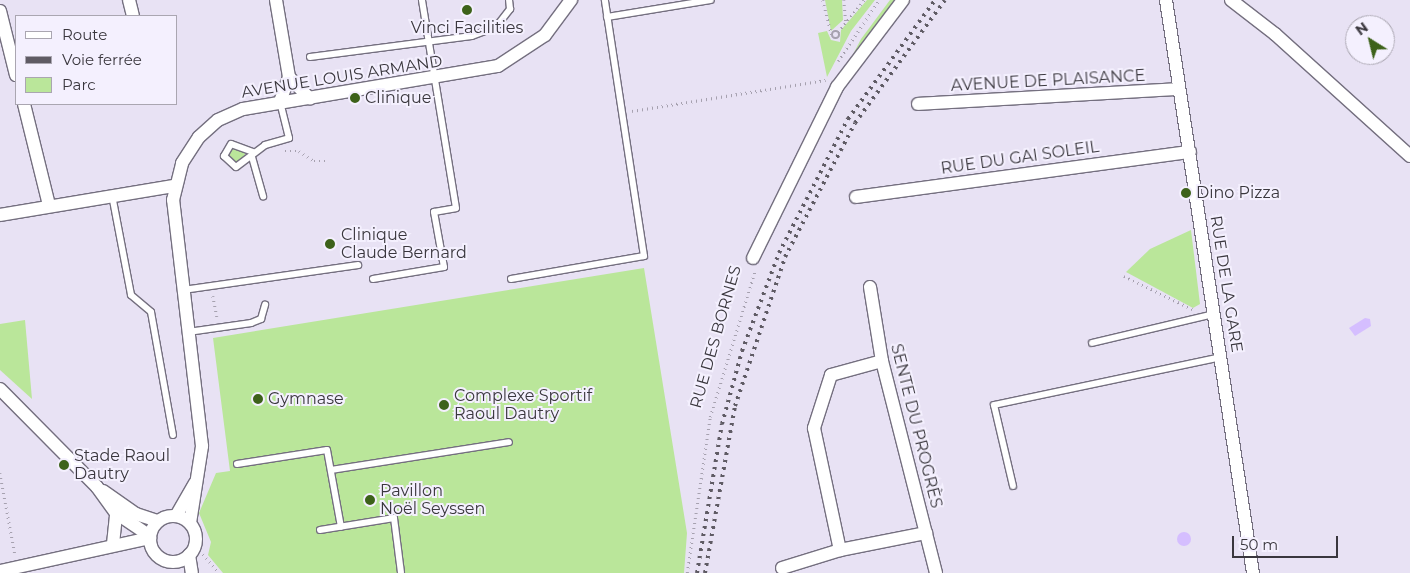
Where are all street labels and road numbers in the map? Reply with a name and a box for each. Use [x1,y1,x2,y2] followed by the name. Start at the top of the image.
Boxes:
[240,52,444,102] street label: AVENUE LOUIS ARMAND
[950,66,1146,96] street label: AVENUE DE PLAISANCE
[940,137,1100,179] street label: RUE DU GAI SOLEIL
[1206,214,1246,354] street label: RUE DE LA GARE
[686,263,746,411] street label: RUE DES BORNES
[886,342,946,510] street label: SENTE DU PROGRÈS

